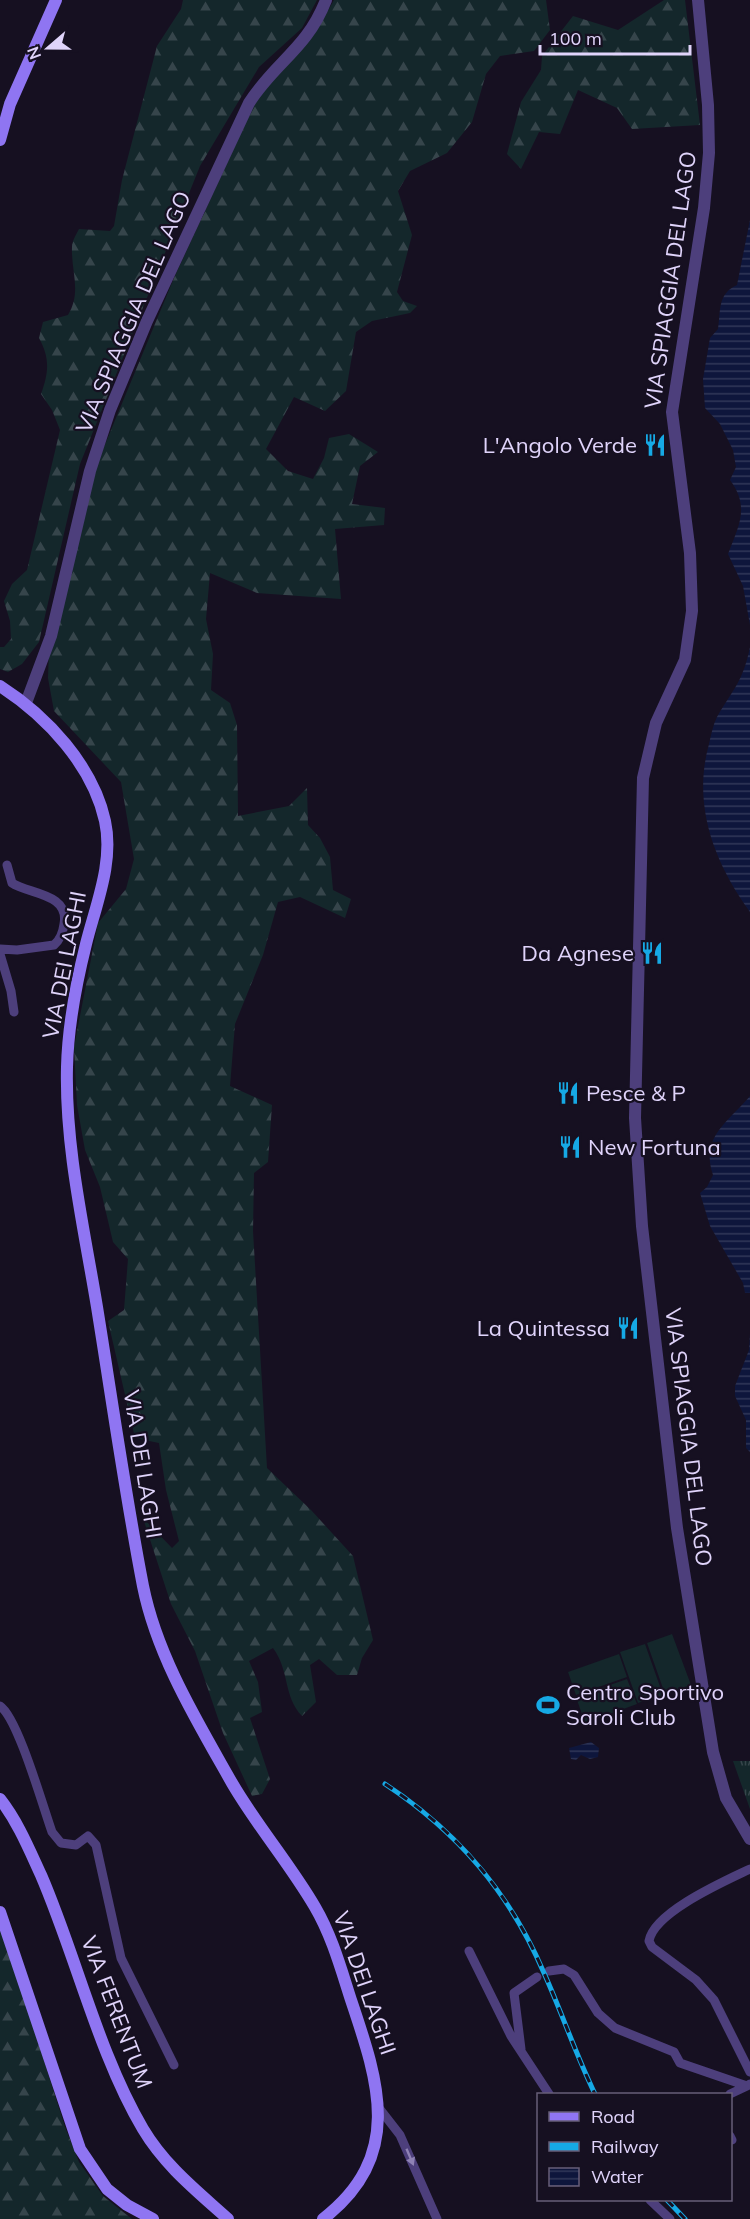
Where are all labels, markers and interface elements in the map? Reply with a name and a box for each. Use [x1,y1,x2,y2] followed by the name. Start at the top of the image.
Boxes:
[18,18,78,78] north arrow
[540,18,690,56] scale bar
[549,27,602,50] text: 100 m
[22,44,45,62] text: N
[638,149,702,411] street label: VIA SPIAGGIA DEL LAGO
[69,187,197,437] street label: VIA SPIAGGIA DEL LAGO
[483,431,637,459] place label: L'Angolo Verde
[642,432,668,458] restaurant icon: L'Angolo Verde
[36,889,92,1041] street label: VIA DEI LAGHI
[522,939,634,967] place label: Da Agnese
[639,940,665,966] restaurant icon: Da Agnese
[586,1079,686,1107] place label: Pesce & P
[555,1080,581,1106] restaurant icon: Pesce & P
[588,1133,721,1161] place label: New Fortuna
[557,1134,583,1160] restaurant icon: New Fortuna
[659,1306,719,1568] street label: VIA SPIAGGIA DEL LAGO
[477,1314,610,1342] place label: La Quintessa
[615,1315,641,1341] restaurant icon: La Quintessa
[117,1388,169,1540] street label: VIA DEI LAGHI
[566,1678,724,1731] place label: Centro Sportivo Saroli Club
[535,1692,561,1718] sports icon: Centro Sportivo Saroli Club
[327,1908,403,2058] street label: VIA DEI LAGHI
[75,1932,159,2092] street label: VIA FERENTUM
[537,2093,732,2201] legend
[591,2105,635,2128] text: Road
[591,2135,659,2158] text: Railway
[406,2148,415,2165] one-way arrow
[591,2165,644,2188] text: Water

